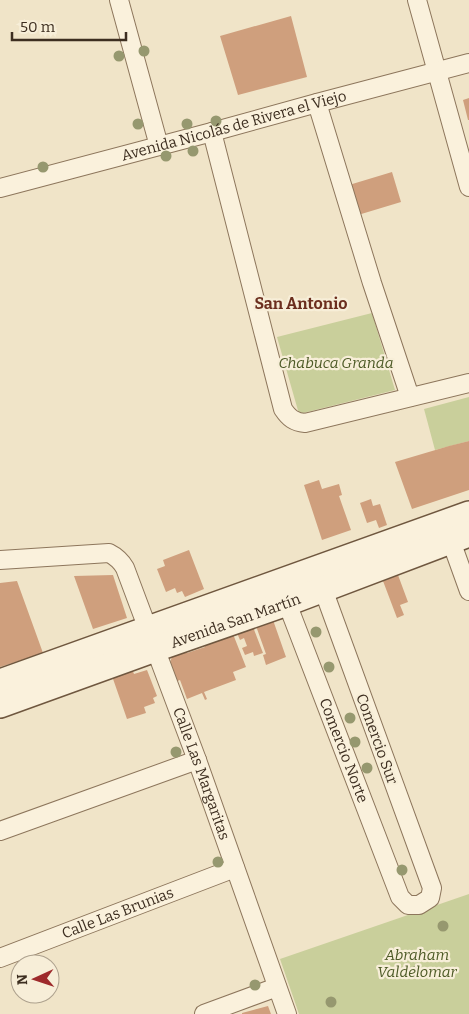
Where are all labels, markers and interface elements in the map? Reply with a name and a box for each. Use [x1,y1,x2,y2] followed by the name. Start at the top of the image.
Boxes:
[12,10,126,42] scale bar
[20,18,56,36] text: 50 m
[119,87,348,165] street label: Avenida Nicolás de Rivera el Viejo
[255,294,347,313] district label: San Antonio
[279,354,393,372] park label: Chabuca Granda
[168,590,303,652] street label: Avenida San Martín
[352,691,402,787] street label: Comercio Sur
[315,696,372,805] street label: Comercio Norte
[169,705,234,842] street label: Calle Las Margaritas
[59,883,176,943] street label: Calle Las Brunias
[377,946,458,981] park label: Abraham Valdelomar
[10,954,60,1004] north arrow
[14,974,31,985] text: N

